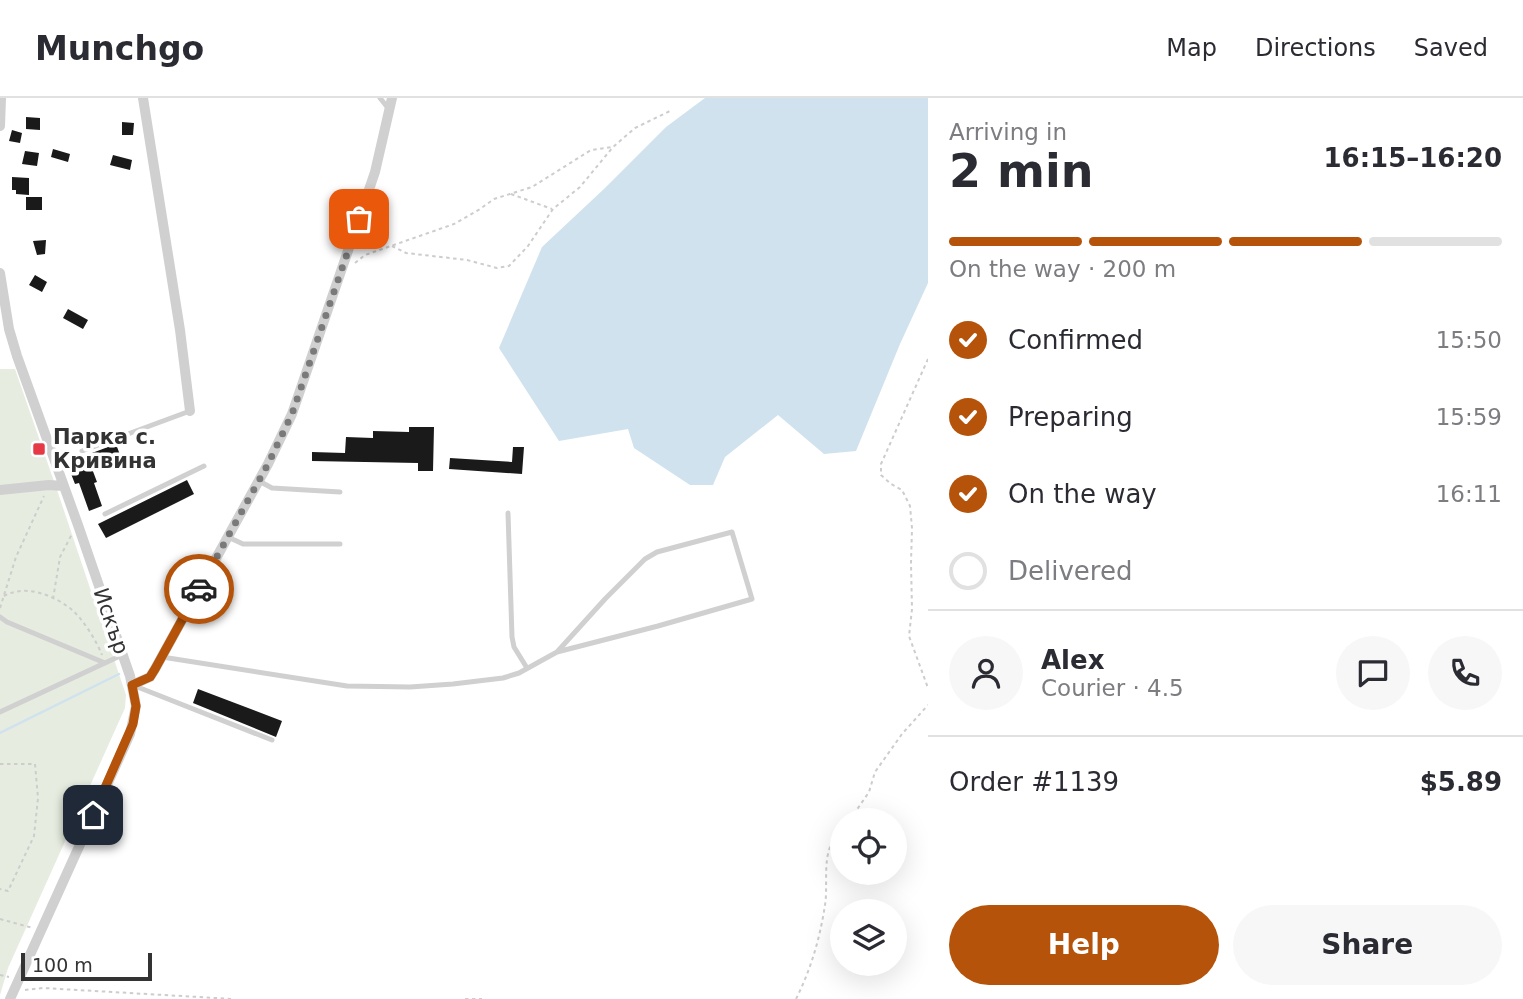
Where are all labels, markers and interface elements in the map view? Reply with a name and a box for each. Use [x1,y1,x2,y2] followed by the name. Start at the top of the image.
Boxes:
[35,29,204,68] text: Munchgo
[1166,34,1217,62] text: Map
[1255,34,1376,62] text: Directions
[1414,34,1488,62] text: Saved
[949,119,1067,145] text: Arriving in
[1323,143,1502,173] text: 16:15–16:20
[949,144,1093,198] text: 2 min
[329,189,389,249] pin
[340,200,378,238] icon: bag
[949,256,1176,282] text: On the way · 200 m
[949,321,987,359] icon: check
[1008,325,1143,355] text: Confirmed
[1436,327,1502,353] text: 15:50
[949,398,987,436] icon: check
[1008,402,1133,432] text: Preparing
[1436,404,1502,430] text: 15:59
[53,425,157,473] place label: Парка с. Кривина
[31,441,47,457] marker: Парка с. Кривина
[949,475,987,513] icon: check
[1008,479,1157,509] text: On the way
[1436,481,1502,507] text: 16:11
[164,554,234,624] courier
[1008,556,1132,586] text: Delivered
[180,570,218,608] icon: car
[89,585,133,657] street label: Искър
[949,636,1023,710] button: person
[1336,636,1410,710] button: chat
[1428,636,1502,710] button: phone
[1041,645,1104,675] text: Alex
[1041,675,1184,701] text: Courier · 4.5
[949,767,1119,797] text: Order #1139
[1420,767,1502,797] text: $5.89
[63,785,123,845] pin
[74,796,112,834] icon: home
[830,808,907,976] map controls
[830,808,907,885] button: locate
[830,899,907,976] button: layers
[949,905,1219,985] button: Help
[1233,905,1502,985] button: Share
[21,950,152,982] scale bar
[32,954,93,976] text: 100 m

